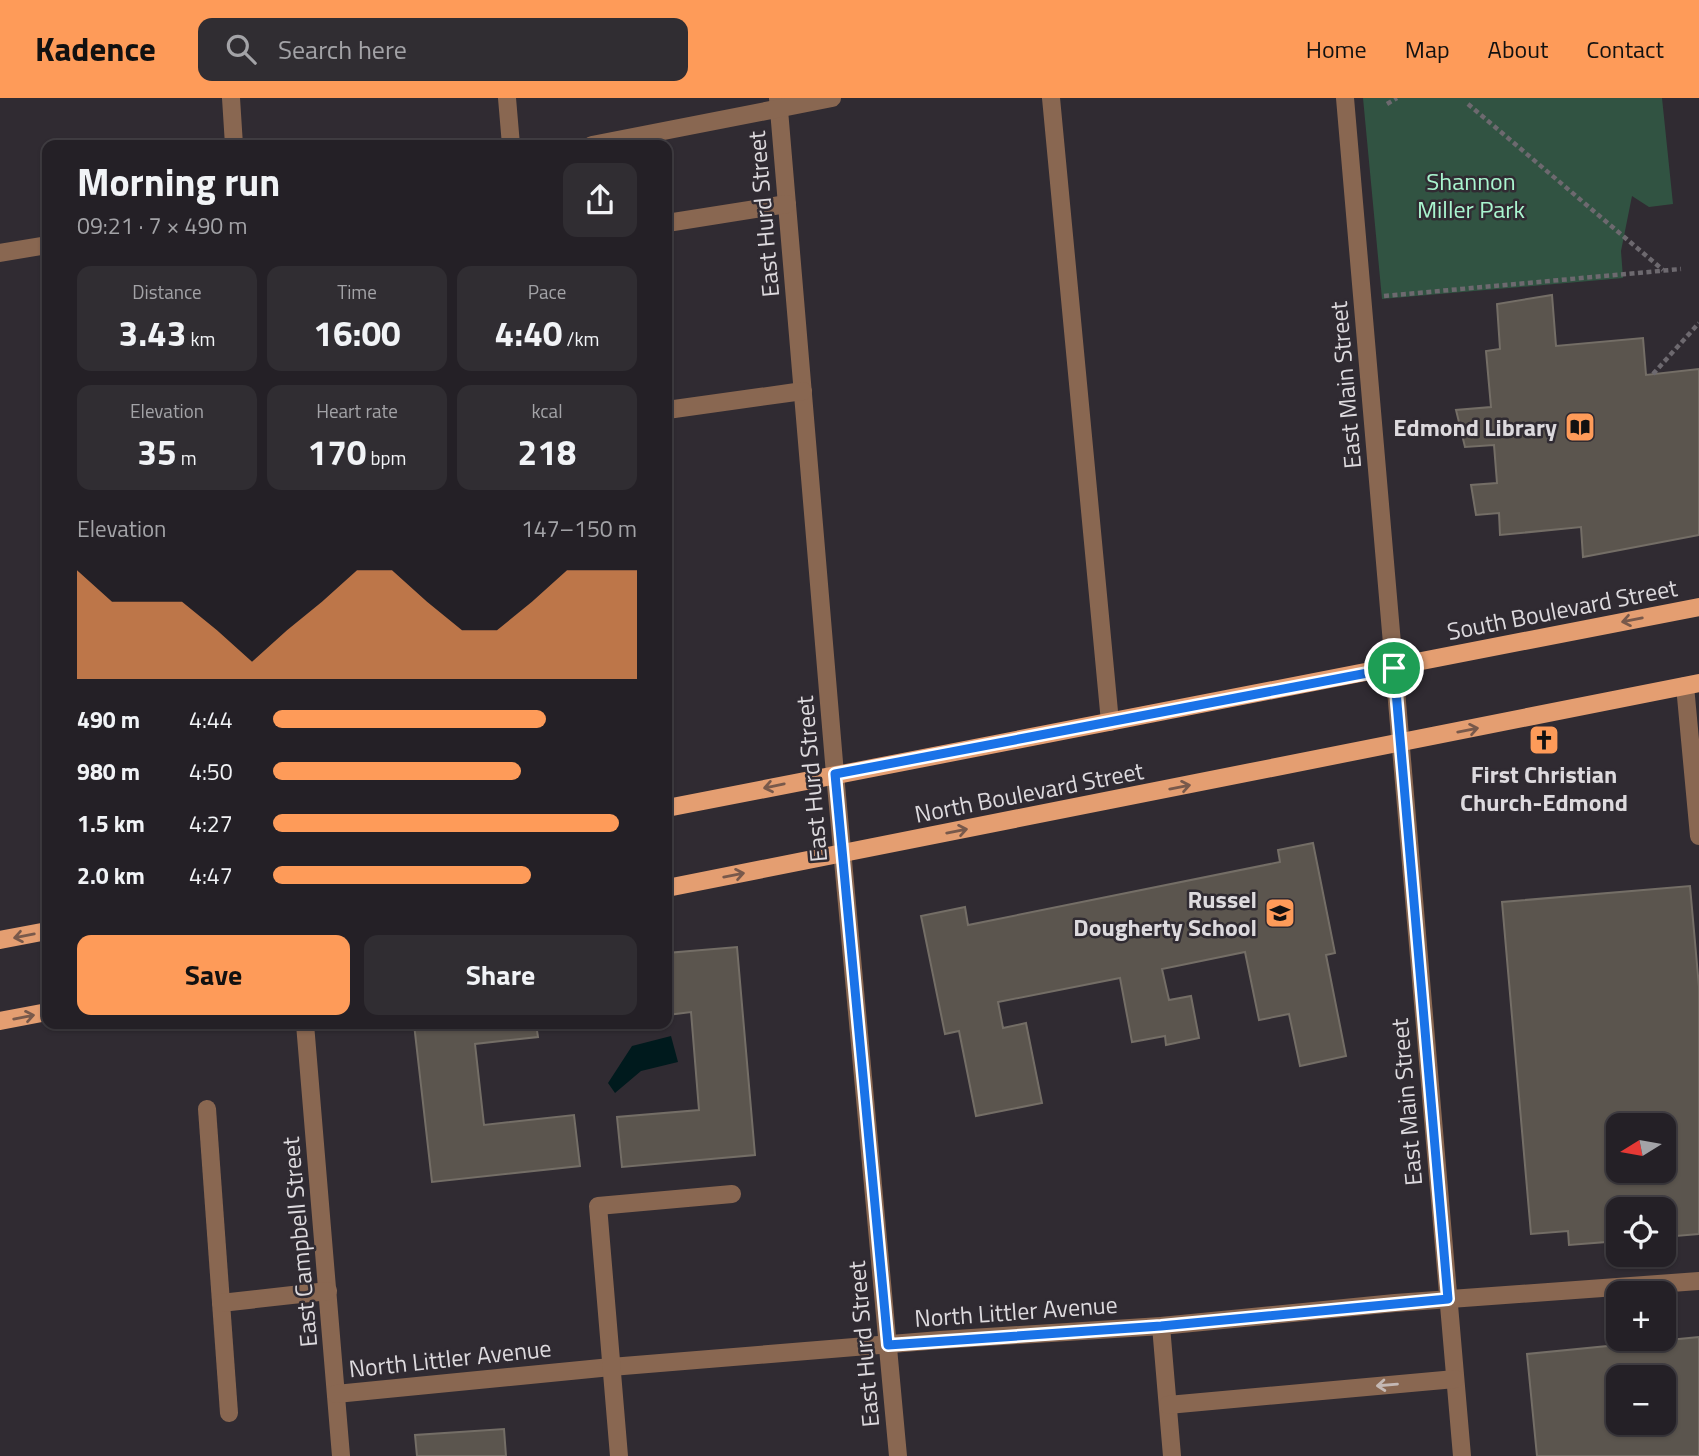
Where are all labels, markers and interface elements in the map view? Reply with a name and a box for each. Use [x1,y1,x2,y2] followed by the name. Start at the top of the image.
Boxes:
[198,18,688,81] search box
[35,24,156,74] text: Kadence
[222,30,260,68] icon: search
[278,30,407,69] text: Search here
[1306,31,1367,67] text: Home
[1405,31,1450,67] text: Map
[1488,31,1548,67] text: About
[1586,31,1664,67] text: Contact
[738,129,788,299] street label: East Hurd Street
[77,153,280,211] text: Morning run
[563,163,637,237] button: share
[1417,163,1526,227] park label: Shannon Miller Park
[77,208,247,243] text: 09:21 · 7 × 490 m
[132,277,202,306] text: Distance
[337,277,377,306] text: Time
[528,277,566,306] text: Pace
[1320,299,1370,470] street label: East Main Street
[119,306,186,360] text: 3.43
[313,306,401,360] text: 16:00
[495,306,562,360] text: 4:40
[186,324,215,353] text: km
[562,324,599,353] text: /km
[130,396,204,425] text: Elevation
[316,396,398,425] text: Heart rate
[531,396,563,425] text: kcal
[1393,409,1557,445] place label: Edmond Library
[1563,410,1597,444] library icon: Edmond Library
[137,425,177,479] text: 35
[308,425,366,479] text: 170
[518,425,576,479] text: 218
[177,443,197,472] text: m
[366,443,406,472] text: bpm
[77,511,166,546] text: Elevation
[521,511,637,546] text: 147–150 m
[1444,569,1681,649] street label: South Boulevard Street
[1621,614,1644,627] one-way arrow
[1364,638,1424,698] pin
[1375,649,1413,687] icon: arrive
[786,694,836,864] street label: East Hurd Street
[77,702,140,737] text: 490 m
[189,702,233,737] text: 4:44
[1456,723,1479,737] one-way arrow
[1527,723,1561,757] church icon: First Christian Church-Edmond
[911,752,1147,832] street label: North Boulevard Street
[77,754,140,789] text: 980 m
[189,754,233,789] text: 4:50
[1460,756,1628,820] place label: First Christian Church-Edmond
[1168,779,1191,793] one-way arrow
[763,780,786,794] one-way arrow
[77,806,145,841] text: 1.5 km
[189,806,233,841] text: 4:27
[945,824,968,837] one-way arrow
[77,858,145,893] text: 2.0 km
[189,858,233,893] text: 4:47
[722,867,745,881] one-way arrow
[1073,881,1257,945] place label: Russel Dougherty School
[1263,896,1297,930] school or university icon: Russel Dougherty School
[13,929,36,943] one-way arrow
[77,935,350,1015] button: Save
[364,935,637,1015] button: Share
[12,1009,35,1023] one-way arrow
[1381,1016,1431,1187] street label: East Main Street
[1606,1113,1676,1183] north arrow
[1606,1113,1676,1435] map controls
[272,1135,326,1349] street label: East Campbell Street
[1606,1197,1676,1267] button: locate
[838,1259,888,1429] street label: East Hurd Street
[1606,1281,1676,1351] button: +
[913,1286,1119,1336] street label: North Littler Avenue
[347,1329,553,1387] street label: North Littler Avenue
[1606,1365,1676,1435] button: −
[1376,1379,1398,1392] one-way arrow

